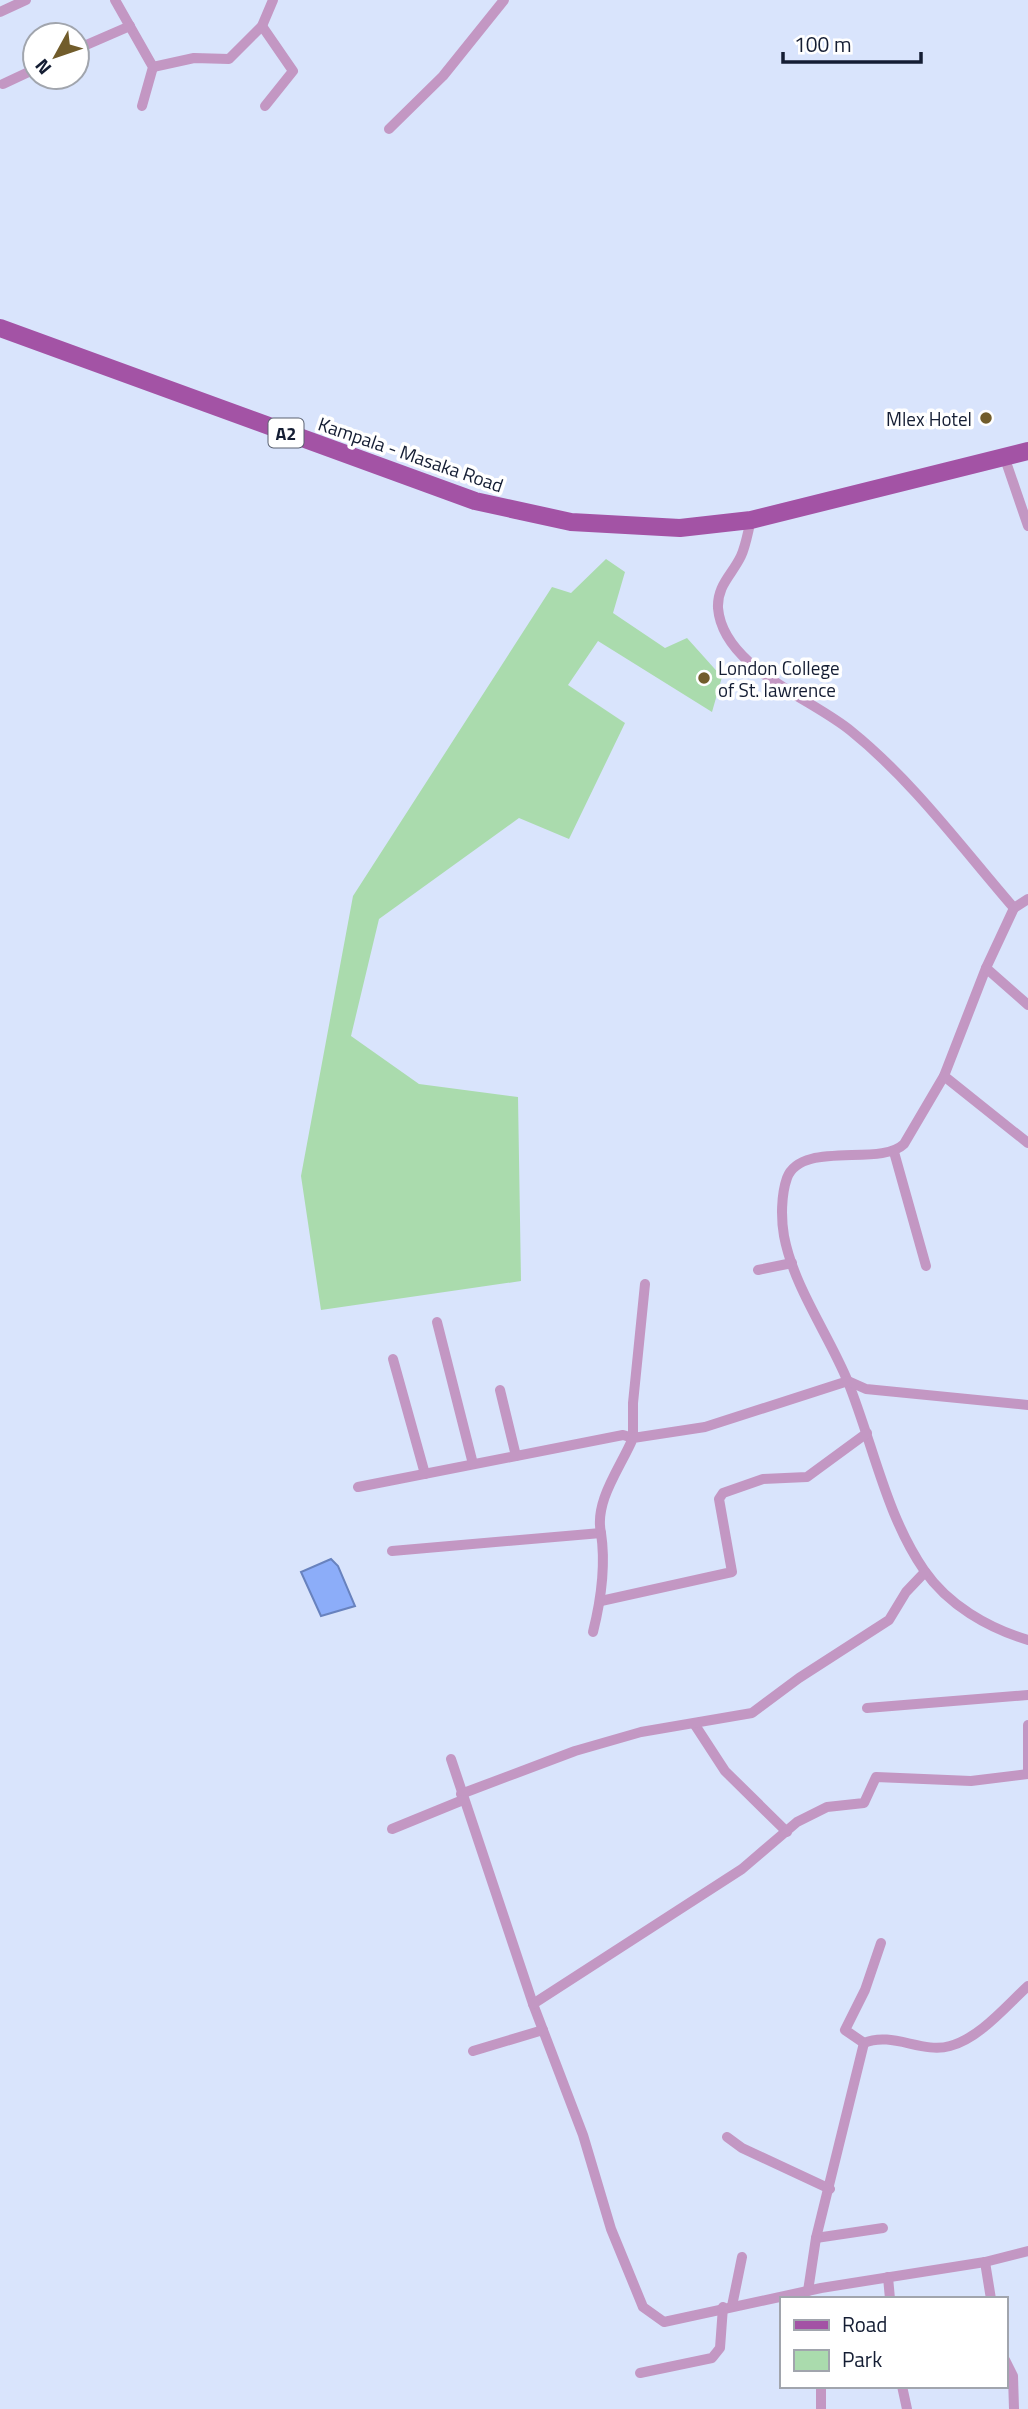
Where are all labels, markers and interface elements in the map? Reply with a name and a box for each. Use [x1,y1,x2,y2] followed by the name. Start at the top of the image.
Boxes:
[21,21,91,91] north arrow
[783,21,921,65] scale bar
[794,28,851,60] text: 100 m
[27,53,58,82] text: N
[886,404,972,433] place label: Mlex Hotel
[315,409,507,499] street label: Kampala - Masaka Road
[978,410,994,426] marker: Mlex Hotel
[268,418,304,447] road number: A2
[718,653,840,704] place label: London College of St. lawrence
[696,670,712,686] marker: London College of St. lawrence
[780,2297,1007,2388] legend
[842,2308,887,2340] text: Road
[842,2343,882,2375] text: Park

